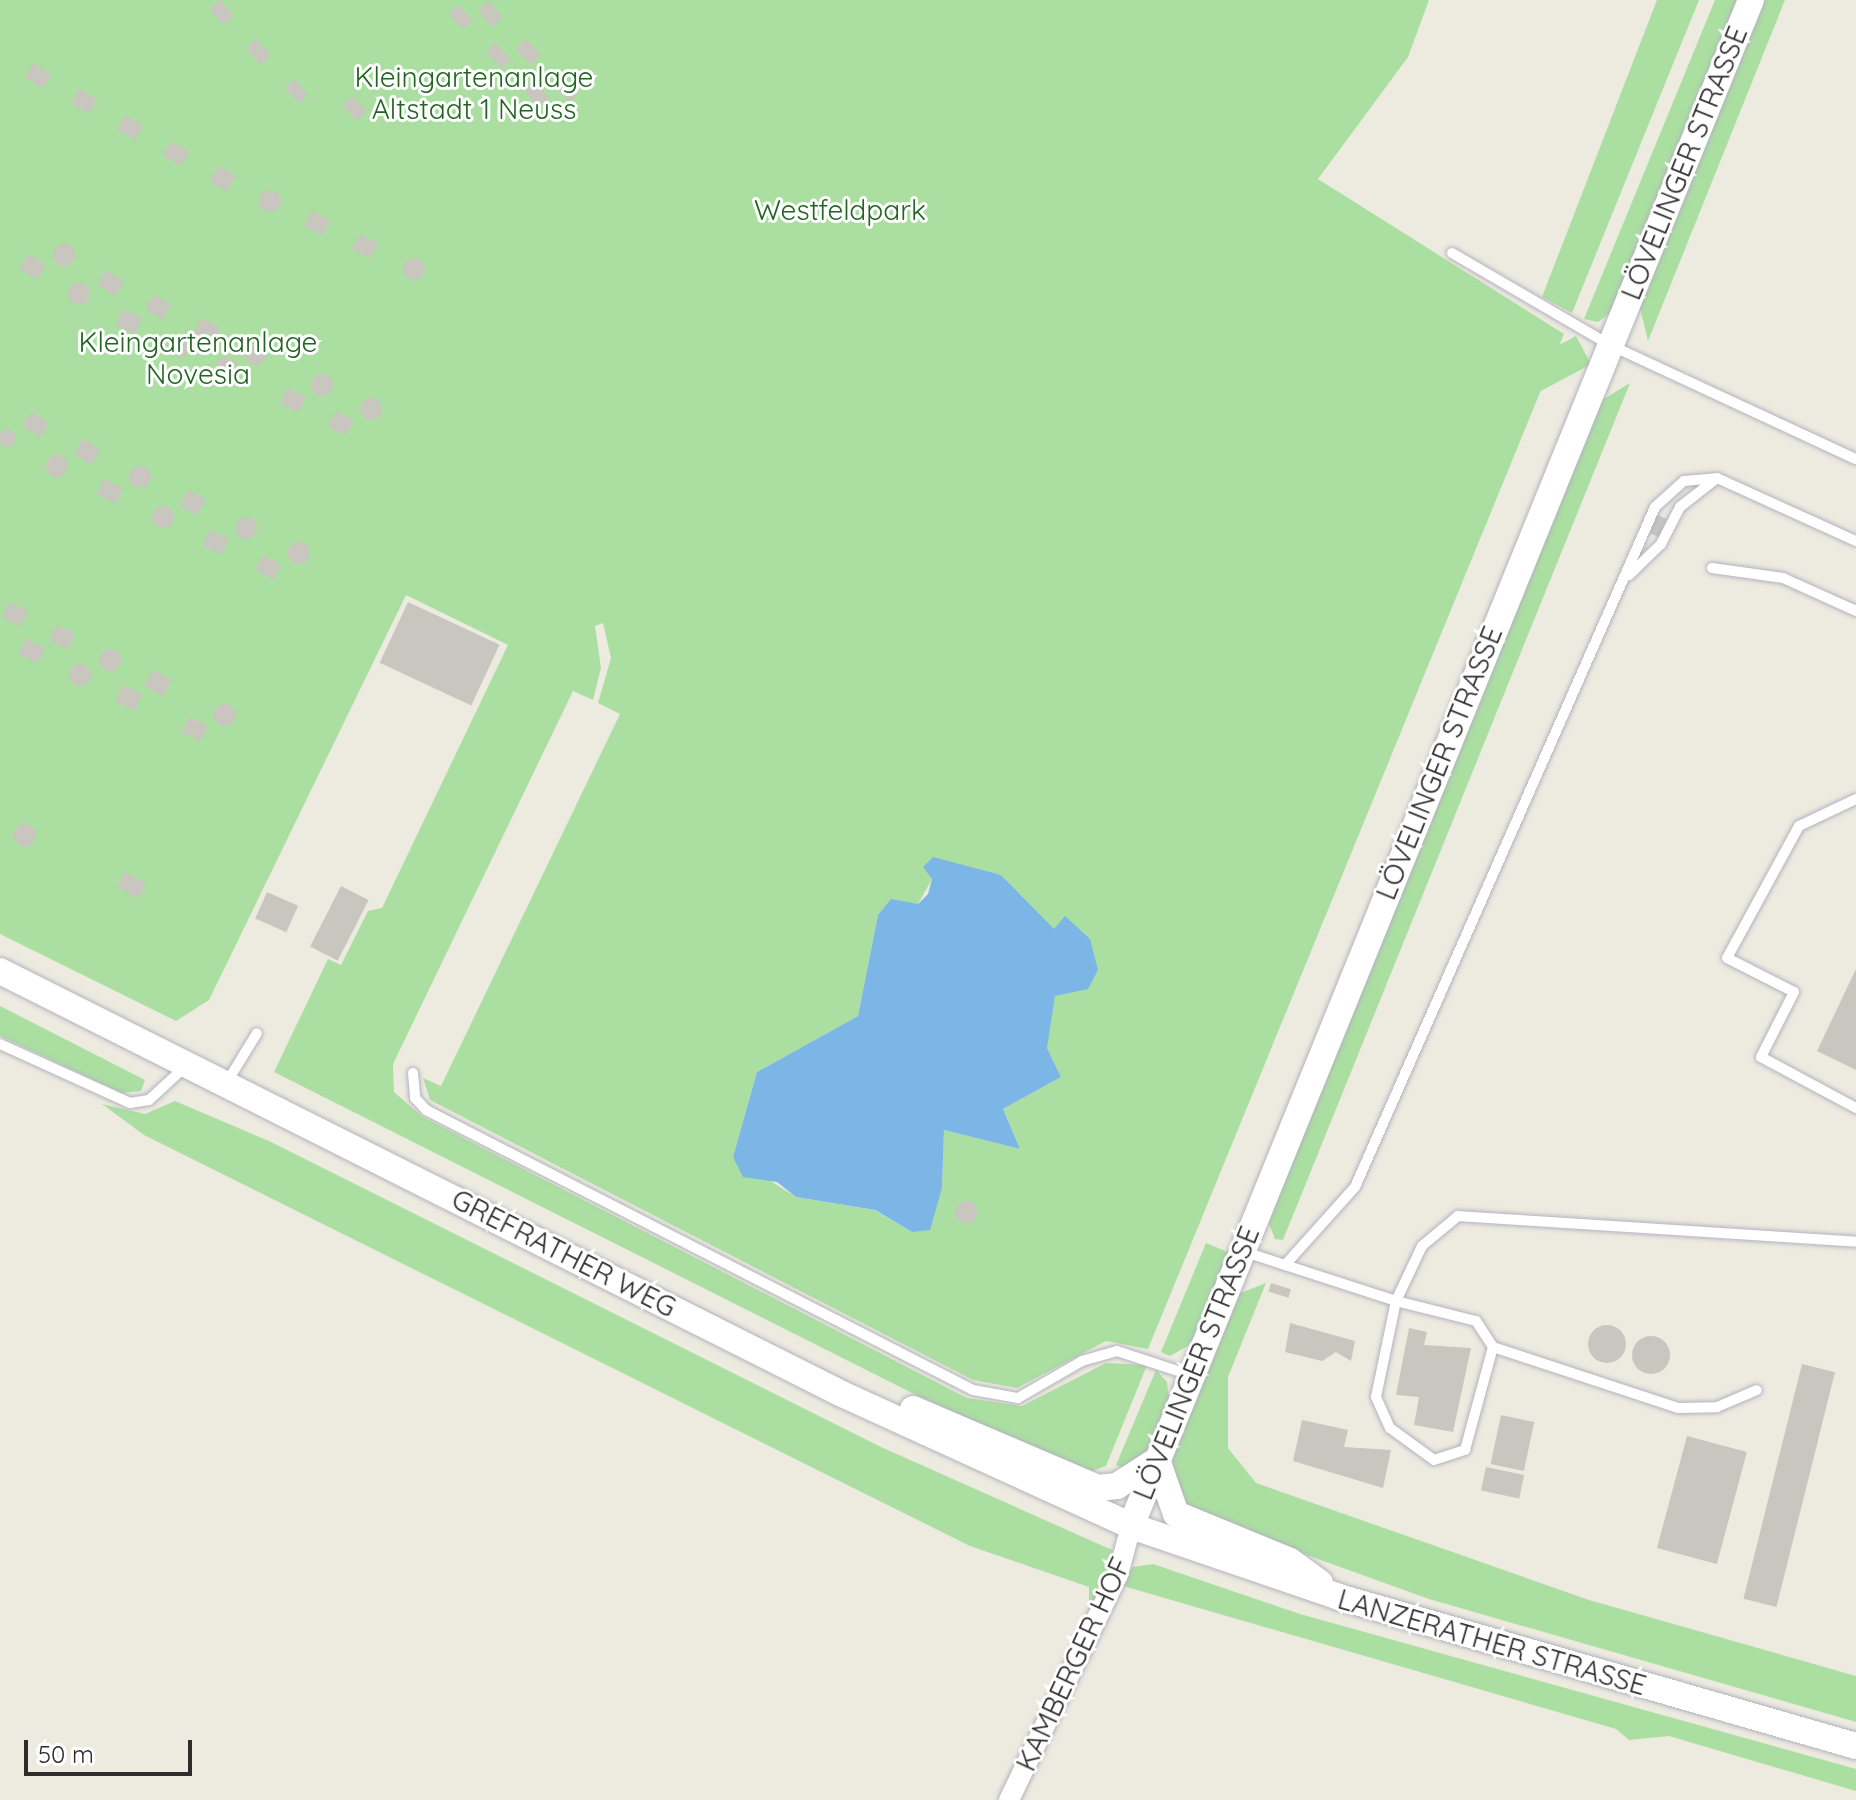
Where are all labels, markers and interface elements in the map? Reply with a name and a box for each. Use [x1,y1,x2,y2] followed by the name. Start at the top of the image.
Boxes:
[1614,21,1754,305] street label: LÖVELINGER STRASSE
[355,60,593,126] park label: Kleingartenanlage Altstadt 1 Neuss
[754,193,926,227] park label: Westfeldpark
[79,325,317,391] park label: Kleingartenanlage Novesia
[1369,621,1509,905] street label: LÖVELINGER STRASSE
[446,1182,682,1324] street label: GREFRATHER WEG
[1126,1221,1266,1505] street label: LÖVELINGER STRASSE
[1009,1552,1137,1776] street label: KAMBERGER HOF
[1334,1582,1650,1702] street label: LANZERATHER STRASSE
[28,1724,196,1774] scale bar
[38,1739,94,1769] text: 50 m

